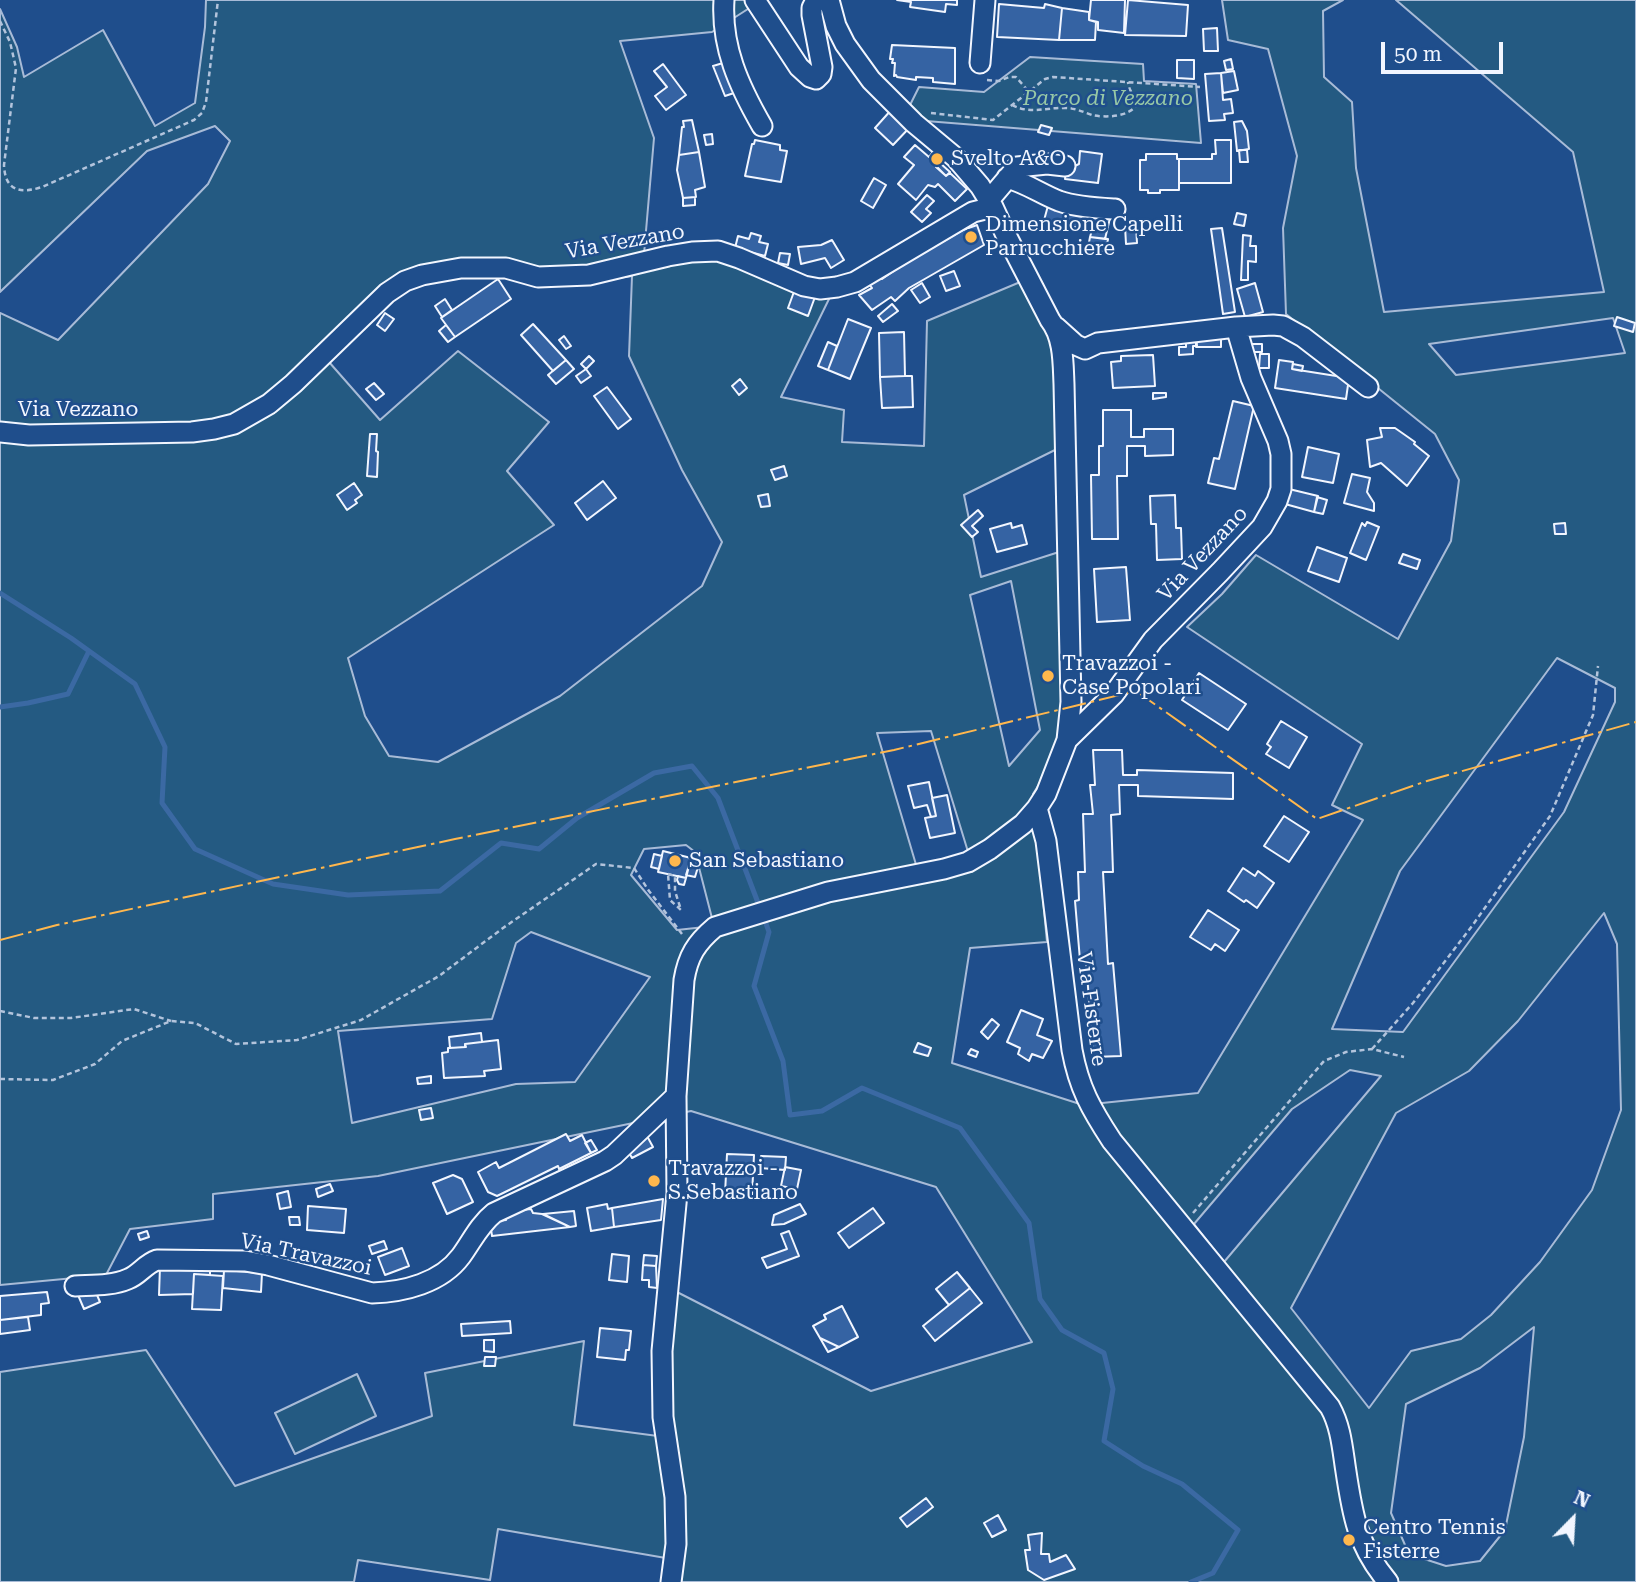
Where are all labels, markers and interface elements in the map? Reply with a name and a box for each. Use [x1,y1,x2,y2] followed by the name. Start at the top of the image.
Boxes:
[1384,28,1506,72] scale bar
[1394,42,1442,66] text: 50 m
[1023,86,1193,112] park label: Parco di Vezzano
[951,146,1066,172] place label: Svelto A&O
[929,151,945,167] marker: Svelto A&O
[985,212,1183,262] place label: Dimensione Capelli Parrucchiere
[563,219,687,265] street label: Via Vezzano
[963,229,979,245] marker: Dimensione Capelli Parrucchiere
[18,397,138,423] street label: Via Vezzano
[1153,501,1253,607] street label: Via Vezzano
[1062,651,1201,701] place label: Travazzoi - Case Popolari
[1040,668,1056,684] marker: Travazzoi - Case Popolari
[689,848,844,874] place label: San Sebastiano
[667,853,683,869] marker: San Sebastiano
[1071,950,1111,1068] street label: Via Fisterre
[668,1156,798,1206] place label: Travazzoi - S.Sebastiano
[646,1173,662,1189] marker: Travazzoi - S.Sebastiano
[238,1229,374,1281] street label: Via Travazzoi
[1538,1484,1608,1554] north arrow
[1570,1486,1593,1513] text: N
[1363,1515,1506,1565] place label: Centro Tennis Fisterre
[1341,1532,1357,1548] marker: Centro Tennis Fisterre

